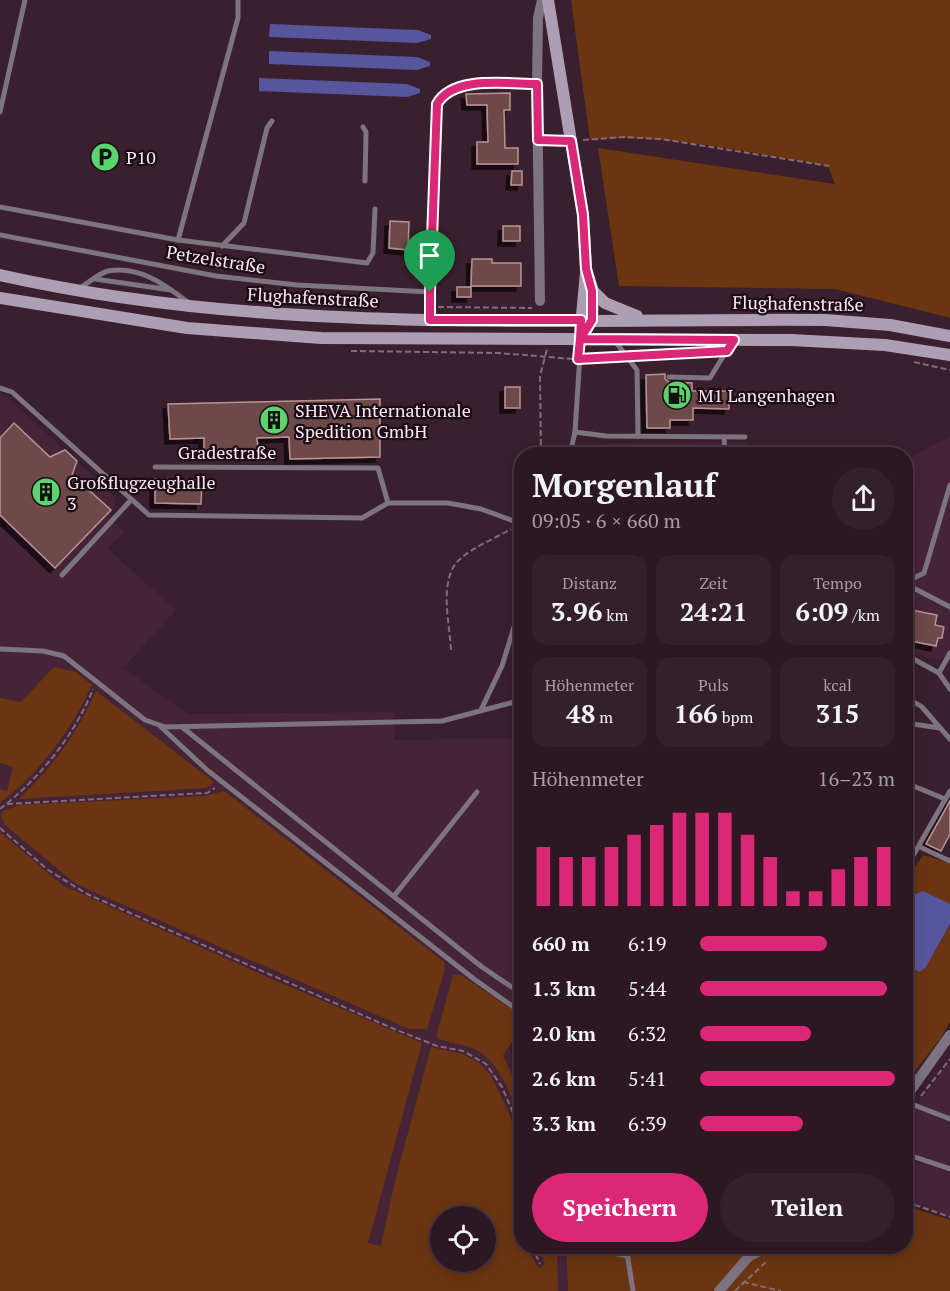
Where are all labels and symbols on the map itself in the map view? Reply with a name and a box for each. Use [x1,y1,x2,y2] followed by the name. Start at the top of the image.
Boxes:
[89,141,121,173] parking icon: P10
[126,145,156,169] place label: P10
[404,230,455,292] pin
[165,239,267,279] street label: Petzelstraße
[247,282,379,312] street label: Flughafenstraße
[732,290,864,316] street label: Flughafenstraße
[661,379,693,411] fuel station icon: M1 Langenhagen
[698,383,836,407] place label: M1 Langenhagen
[295,398,471,443] place label: SHEVA Internationale Spedition GmbH
[258,404,290,436] building icon: SHEVA Internationale Spedition GmbH
[178,440,276,464] street label: Gradestraße
[67,470,216,515] place label: Großflugzeughalle 3
[30,476,62,508] building icon: Großflugzeughalle 3

